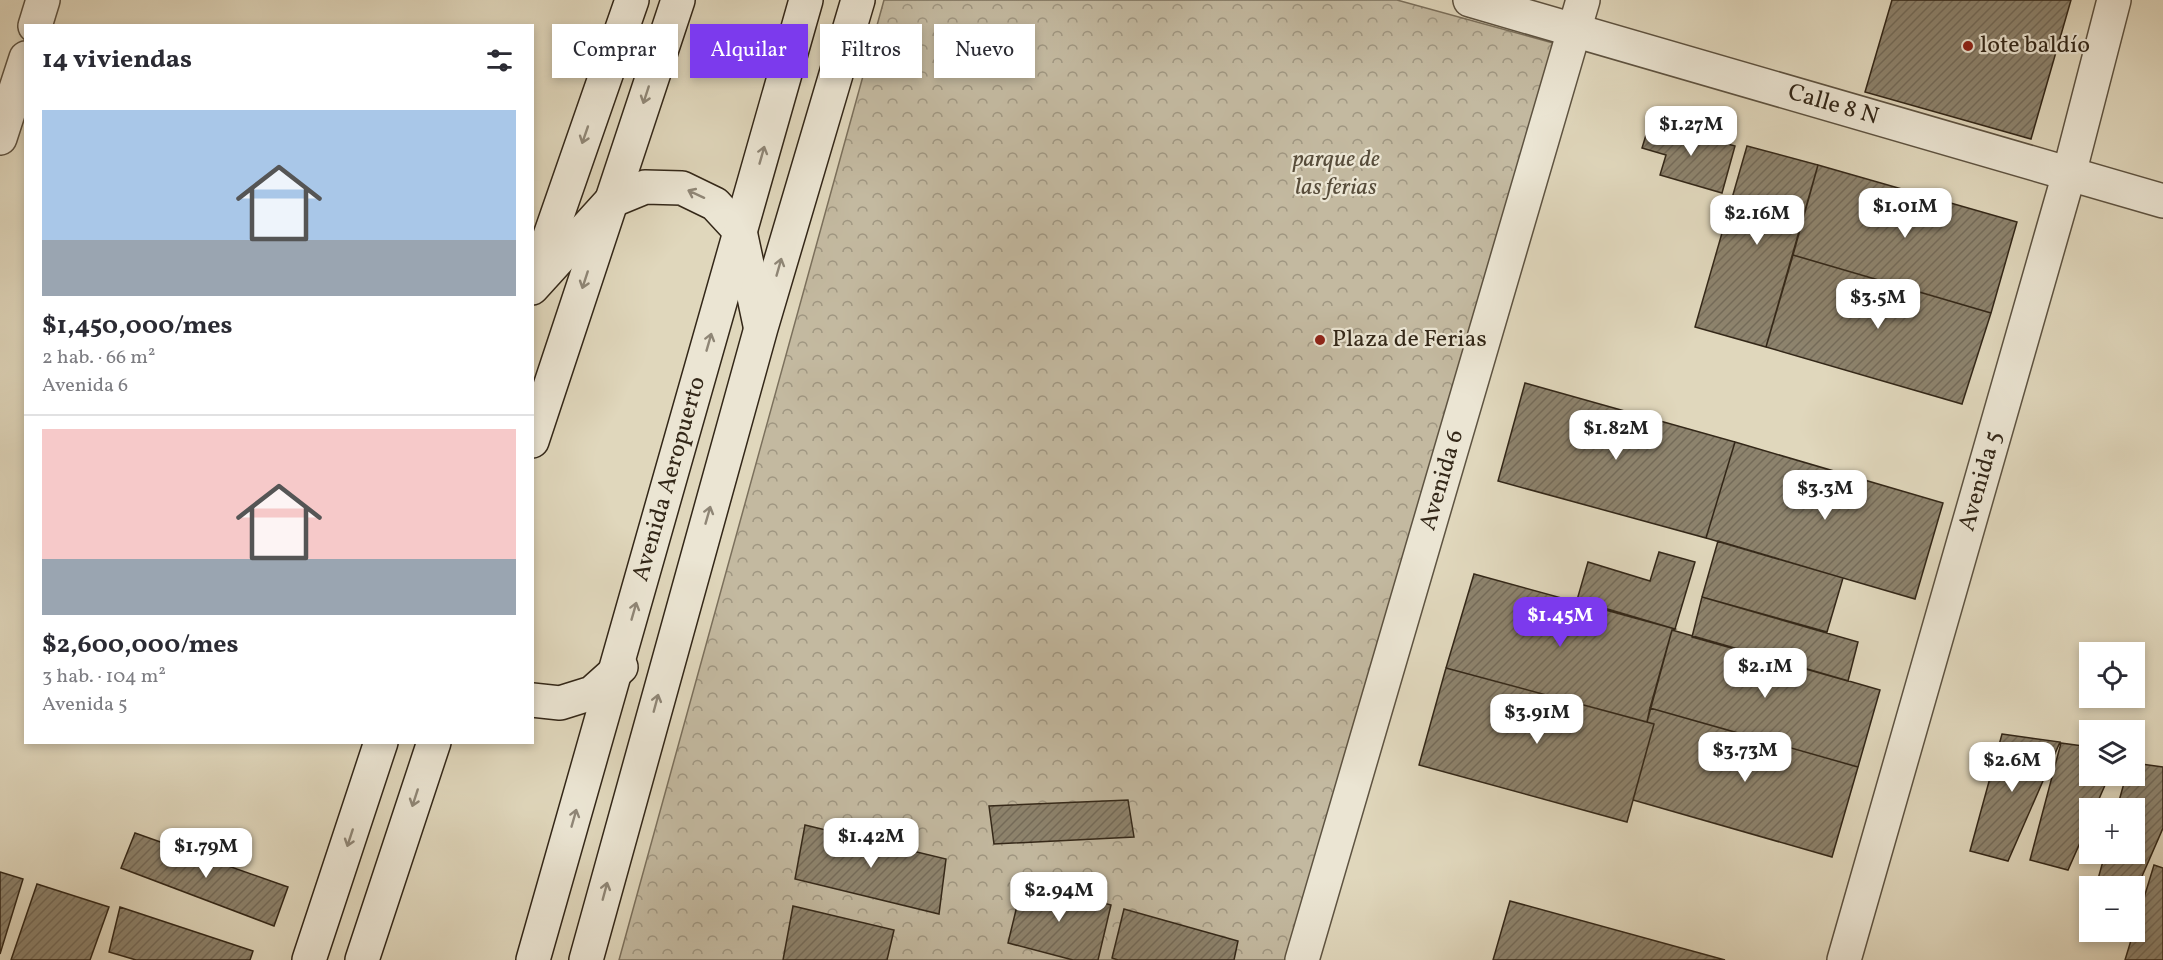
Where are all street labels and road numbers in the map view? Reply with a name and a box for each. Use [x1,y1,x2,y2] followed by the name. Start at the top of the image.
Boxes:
[1784,76,1882,135] street label: Calle 8 N
[624,373,715,585] street label: Avenida Aeropuerto
[1412,426,1473,534] street label: Avenida 6
[1951,427,2012,535] street label: Avenida 5

